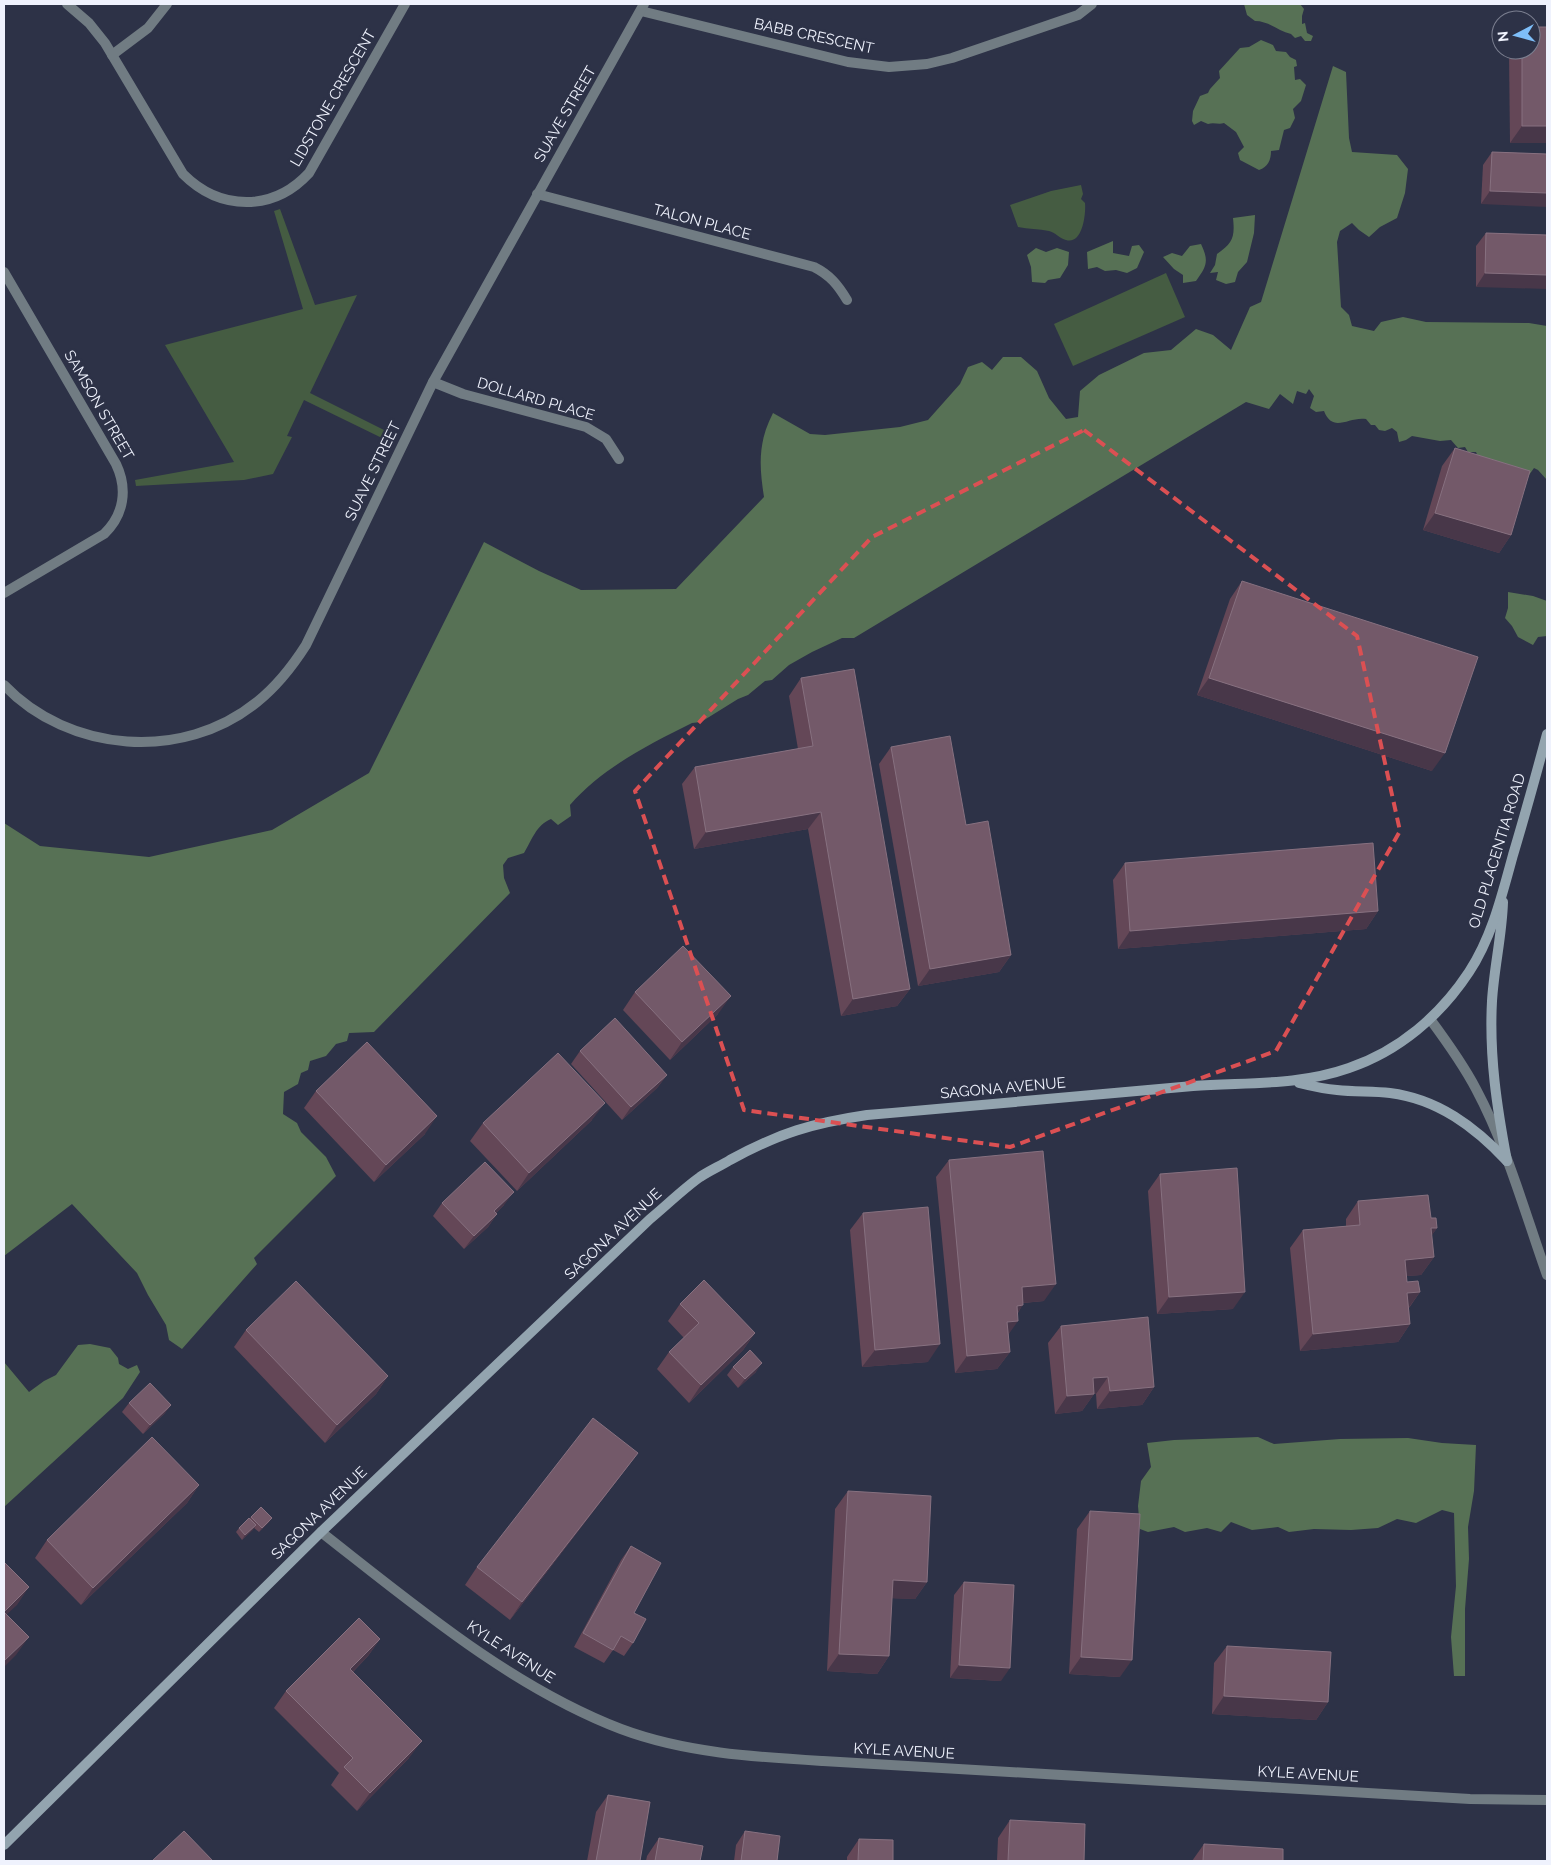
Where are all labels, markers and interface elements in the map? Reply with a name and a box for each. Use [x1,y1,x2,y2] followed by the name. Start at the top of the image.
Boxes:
[1491,10,1541,60] north arrow
[752,15,876,57] street label: BABB CRESCENT
[286,26,380,170] street label: LIDSTONE CRESCENT
[1495,30,1512,43] text: N
[530,63,600,165] street label: SUAVE STREET
[651,200,753,244] street label: TALON PLACE
[60,347,138,463] street label: SAMSON STREET
[475,374,597,424] street label: DOLLARD PLACE
[341,419,405,523] street label: SUAVE STREET
[1465,771,1529,931] street label: OLD PLACENTIA ROAD
[940,1074,1066,1102] street label: SAGONA AVENUE
[561,1184,665,1284] street label: SAGONA AVENUE
[267,1463,371,1563] street label: SAGONA AVENUE
[464,1617,558,1687] street label: KYLE AVENUE
[853,1739,955,1763] street label: KYLE AVENUE
[1257,1762,1359,1786] street label: KYLE AVENUE

